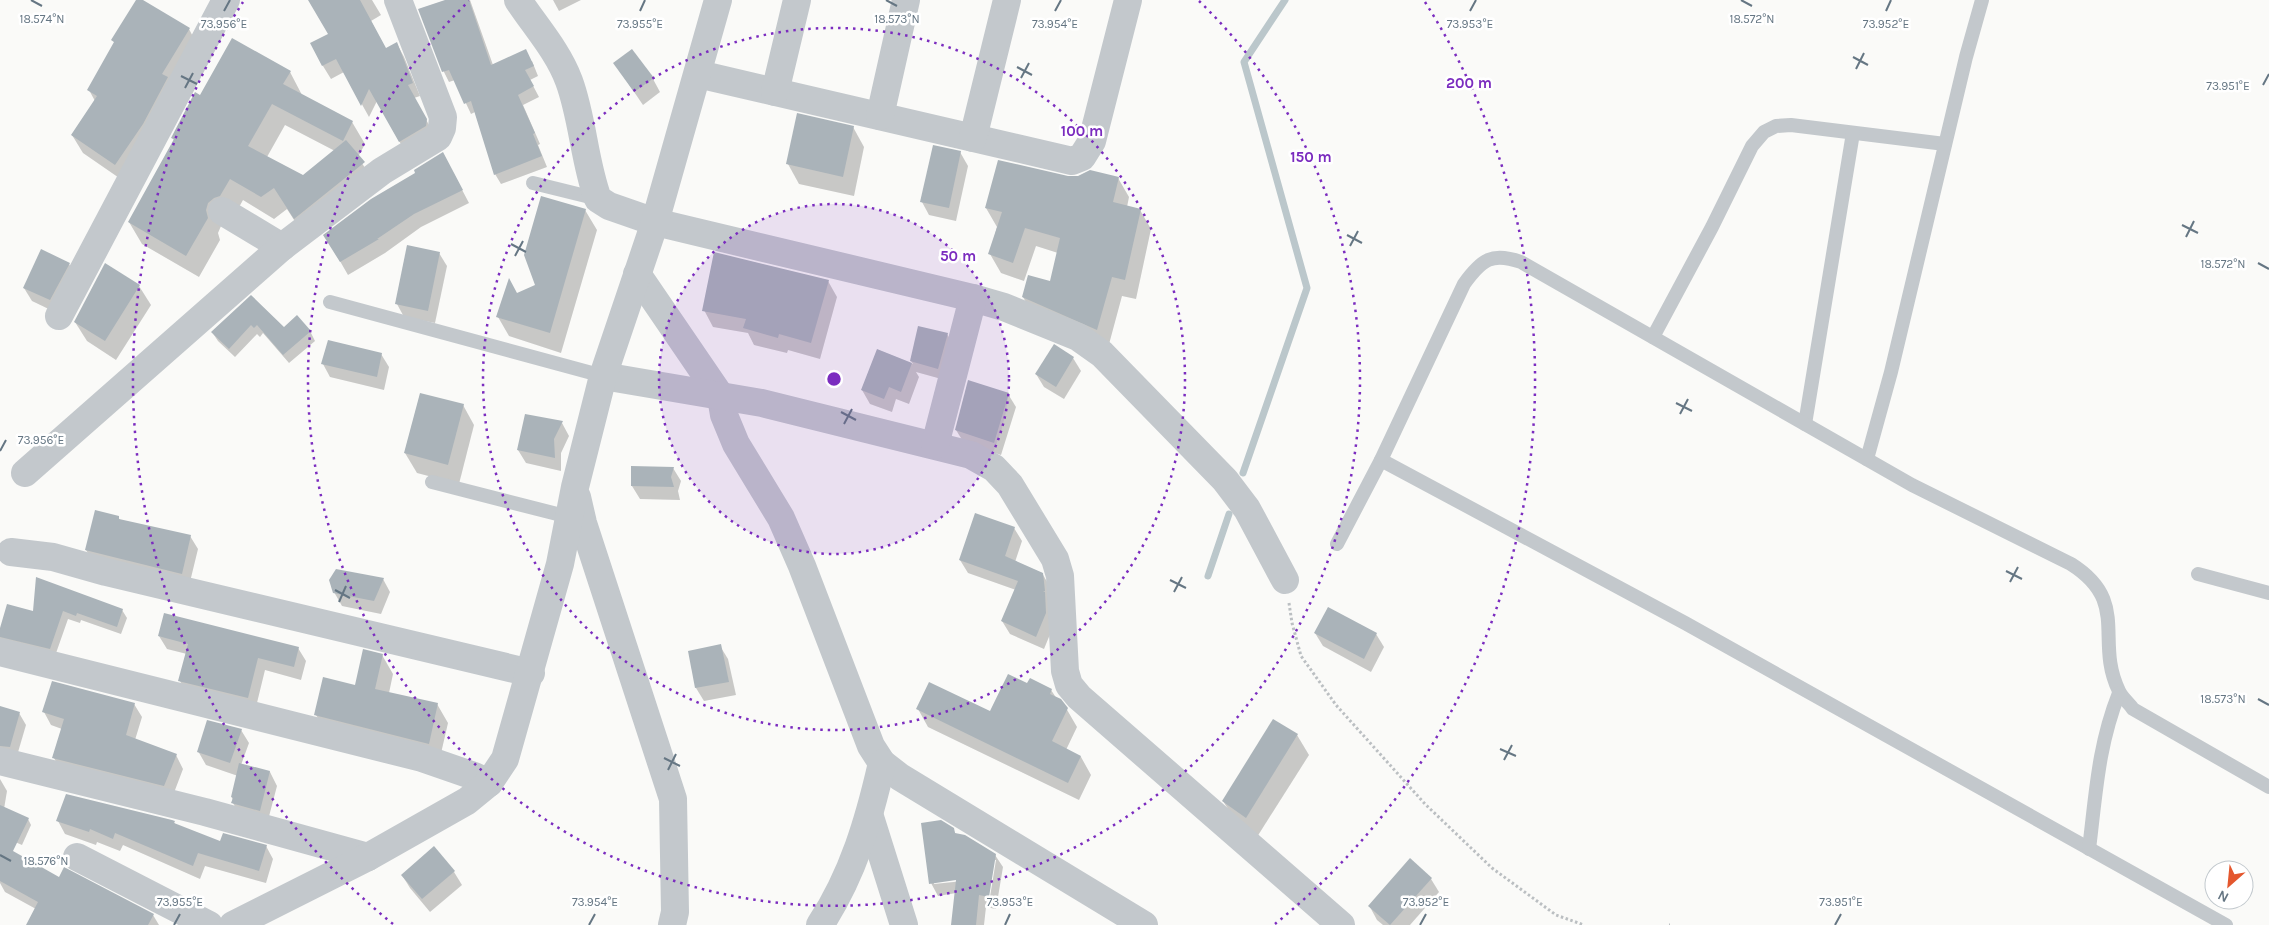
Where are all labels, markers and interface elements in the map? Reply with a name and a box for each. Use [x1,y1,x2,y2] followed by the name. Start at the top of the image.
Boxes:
[20,12,64,26] text: 18.574°N
[874,12,920,26] text: 18.573°N
[1729,12,1775,26] text: 18.572°N
[201,17,247,31] text: 73.956°E
[617,17,663,31] text: 73.955°E
[1032,17,1078,31] text: 73.954°E
[1447,17,1493,31] text: 73.953°E
[1863,17,1909,31] text: 73.952°E
[1446,74,1492,92] text: 200 m
[2206,79,2250,93] text: 73.951°E
[1061,122,1103,140] text: 100 m
[1290,148,1332,166] text: 150 m
[940,247,976,265] text: 50 m
[2200,257,2246,271] text: 18.572°N
[825,370,843,388] centre of rings
[18,433,64,447] text: 73.956°E
[2200,692,2246,706] text: 18.573°N
[23,854,69,868] text: 18.576°N
[2204,860,2254,910] north arrow
[2215,886,2232,906] text: N
[157,895,203,909] text: 73.955°E
[572,895,618,909] text: 73.954°E
[987,895,1033,909] text: 73.953°E
[1403,895,1449,909] text: 73.952°E
[1819,895,1863,909] text: 73.951°E

